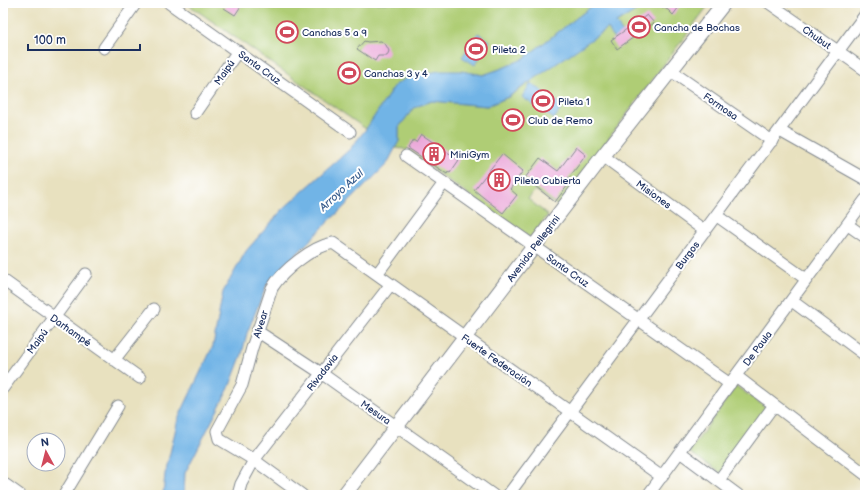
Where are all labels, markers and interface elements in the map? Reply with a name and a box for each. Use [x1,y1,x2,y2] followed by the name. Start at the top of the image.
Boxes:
[626,14,652,40] sports icon: Cancha de Bochas
[274,19,300,45] sports icon: Canchas 5 a 9
[654,22,740,34] place label: Cancha de Bochas
[800,24,833,52] street label: Chubut
[28,26,140,52] scale bar
[302,27,367,39] place label: Canchas 5 a 9
[34,33,66,48] text: 100 m
[463,36,489,62] sports icon: Pileta 2
[492,44,526,56] place label: Pileta 2
[236,48,283,87] street label: Santa Cruz
[212,58,238,87] street label: Maipú
[336,60,362,86] sports icon: Canchas 3 y 4
[364,68,428,80] place label: Canchas 3 y 4
[530,88,556,114] sports icon: Pileta 1
[701,91,740,123] street label: Formosa
[558,96,590,108] place label: Pileta 1
[500,107,526,133] sports icon: Club de Remo
[528,115,593,127] place label: Club de Remo
[421,141,447,167] building icon: MiniGym
[450,149,489,161] place label: MiniGym
[316,166,366,215] water label: Arroyo Azul
[486,167,512,193] building icon: Pileta Cubierta
[514,175,581,187] place label: Pileta Cubierta
[634,178,673,212] street label: Misiones
[505,213,563,284] street label: Avenida Pellegrini
[673,239,702,272] street label: Burgos
[544,252,591,290] street label: Santa Cruz
[251,309,271,340] street label: Alvear
[47,312,93,349] street label: Darhampé
[25,327,51,356] street label: Maipú
[741,328,775,368] street label: De Paula
[459,332,534,390] street label: Fuerte Federación
[305,351,341,394] street label: Rivadavia
[358,398,393,428] street label: Mesura
[26,432,66,472] north arrow
[40,436,50,450] text: N

